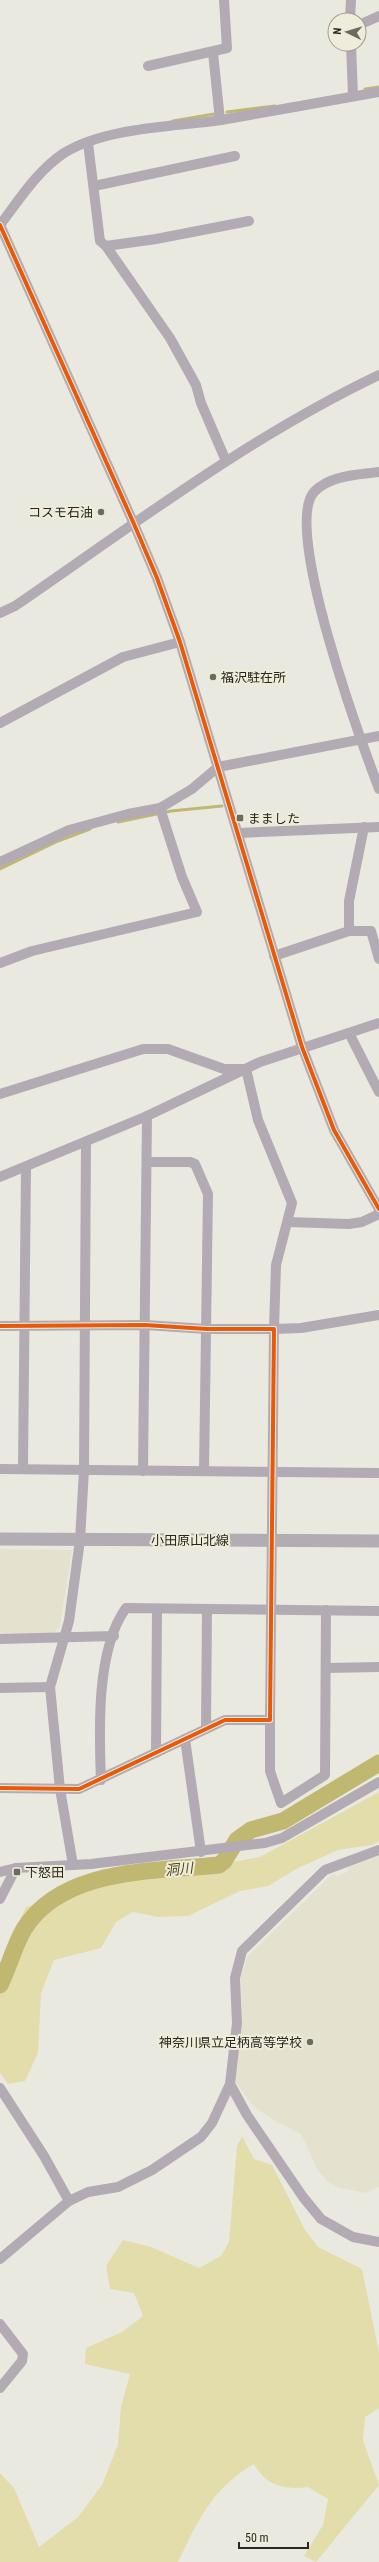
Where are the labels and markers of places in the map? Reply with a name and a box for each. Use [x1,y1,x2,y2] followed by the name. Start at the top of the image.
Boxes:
[28,505,93,520] place label: コスモ石油
[96,507,106,517] marker: コスモ石油
[221,670,286,685] place label: 福沢駐在所
[208,672,218,682] marker: 福沢駐在所
[248,811,300,826] place label: まました
[235,813,245,823] marker: まました
[25,1865,64,1880] place label: 下怒田
[12,1867,22,1877] marker: 下怒田
[159,2035,302,2050] place label: 神奈川県立足柄高等学校
[305,2037,315,2047] marker: 神奈川県立足柄高等学校

